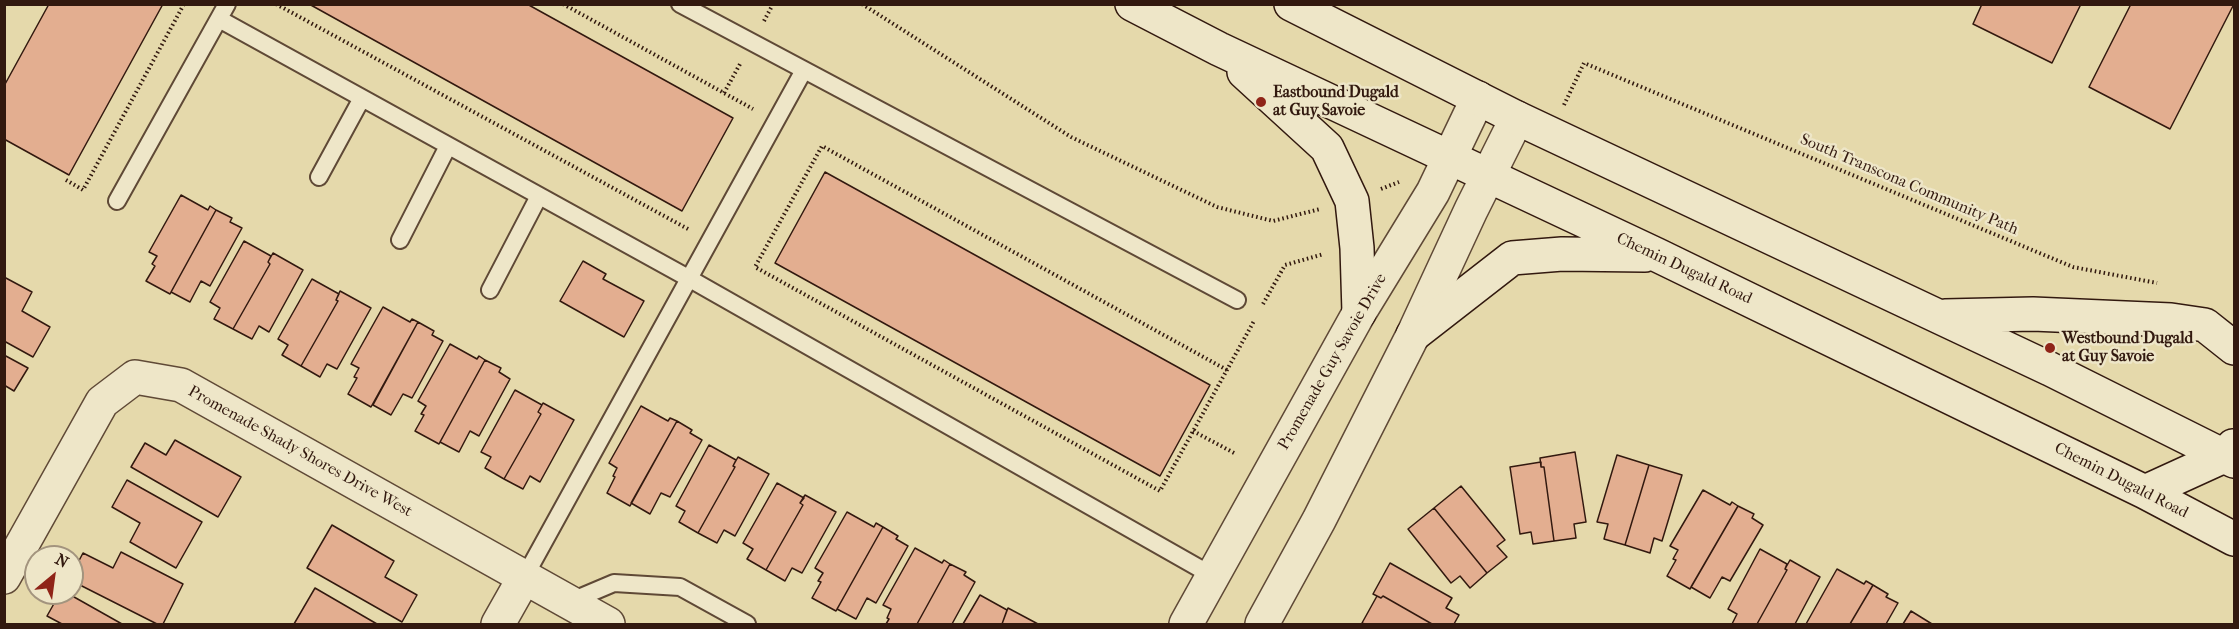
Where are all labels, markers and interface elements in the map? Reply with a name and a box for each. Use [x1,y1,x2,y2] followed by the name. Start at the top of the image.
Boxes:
[1273,83,1399,121] place label: Eastbound Dugald at Guy Savoie
[1254,95,1268,109] marker: Eastbound Dugald at Guy Savoie
[1797,130,2021,240] street label: South Transcona Community Path
[1613,229,1755,309] street label: Chemin Dugald Road
[1275,270,1391,454] street label: Promenade Guy Savoie Drive
[2062,329,2193,367] place label: Westbound Dugald at Guy Savoie
[2043,341,2057,355] marker: Westbound Dugald at Guy Savoie
[185,382,415,522] street label: Promenade Shady Shores Drive West
[2051,439,2191,523] street label: Chemin Dugald Road
[24,545,84,605] north arrow
[52,549,72,572] text: N

